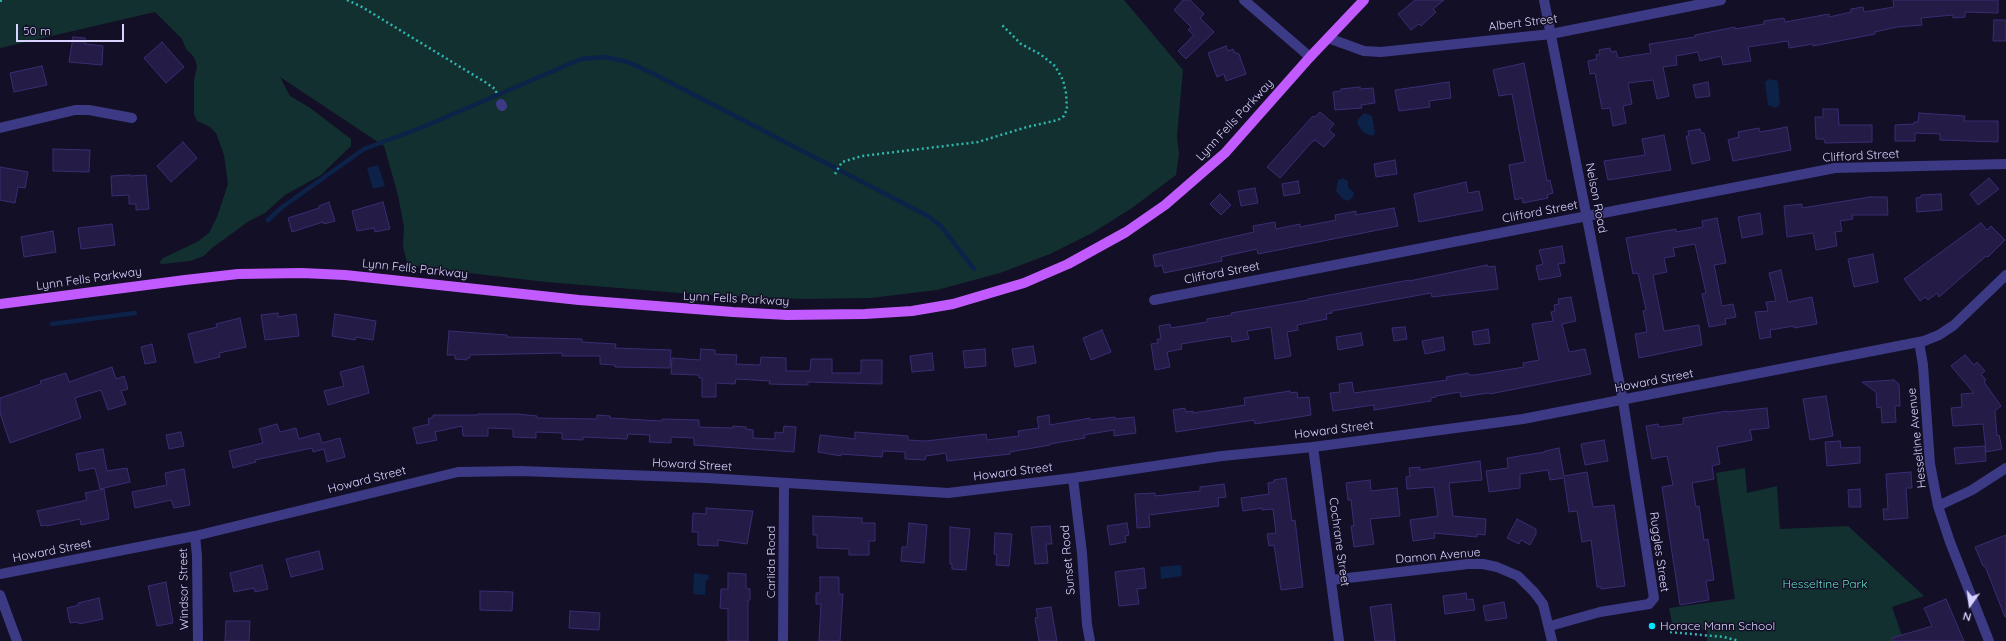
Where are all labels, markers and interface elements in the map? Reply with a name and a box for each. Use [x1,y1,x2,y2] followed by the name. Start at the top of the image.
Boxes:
[1488,12,1558,34] street label: Albert Street
[18,16,126,42] scale bar
[23,23,51,38] text: 50 m
[1193,76,1277,164] street label: Lynn Fells Parkway
[1822,147,1900,165] street label: Clifford Street
[1582,162,1610,234] street label: Nelson Road
[1501,198,1579,226] street label: Clifford Street
[361,256,469,282] street label: Lynn Fells Parkway
[1183,259,1261,287] street label: Clifford Street
[35,264,143,294] street label: Lynn Fells Parkway
[682,289,790,309] street label: Lynn Fells Parkway
[1613,366,1695,396] street label: Howard Street
[1905,387,1929,489] street label: Hesseltine Avenue
[1293,418,1375,442] street label: Howard Street
[652,456,732,474] street label: Howard Street
[972,460,1054,484] street label: Howard Street
[326,463,408,497] street label: Howard Street
[1326,497,1352,587] street label: Cochrane Street
[1646,511,1672,593] street label: Ruggles Street
[1058,524,1078,596] street label: Sunset Road
[764,526,778,598] street label: Carlida Road
[11,536,93,566] street label: Howard Street
[1395,545,1481,567] street label: Damon Avenue
[176,548,192,630] street label: Windsor Street
[1782,577,1868,591] park label: Hesseltine Park
[1950,585,1990,625] north arrow
[1961,609,1973,624] text: N
[1660,619,1775,633] place label: Horace Mann School
[1647,621,1657,631] marker: Horace Mann School

